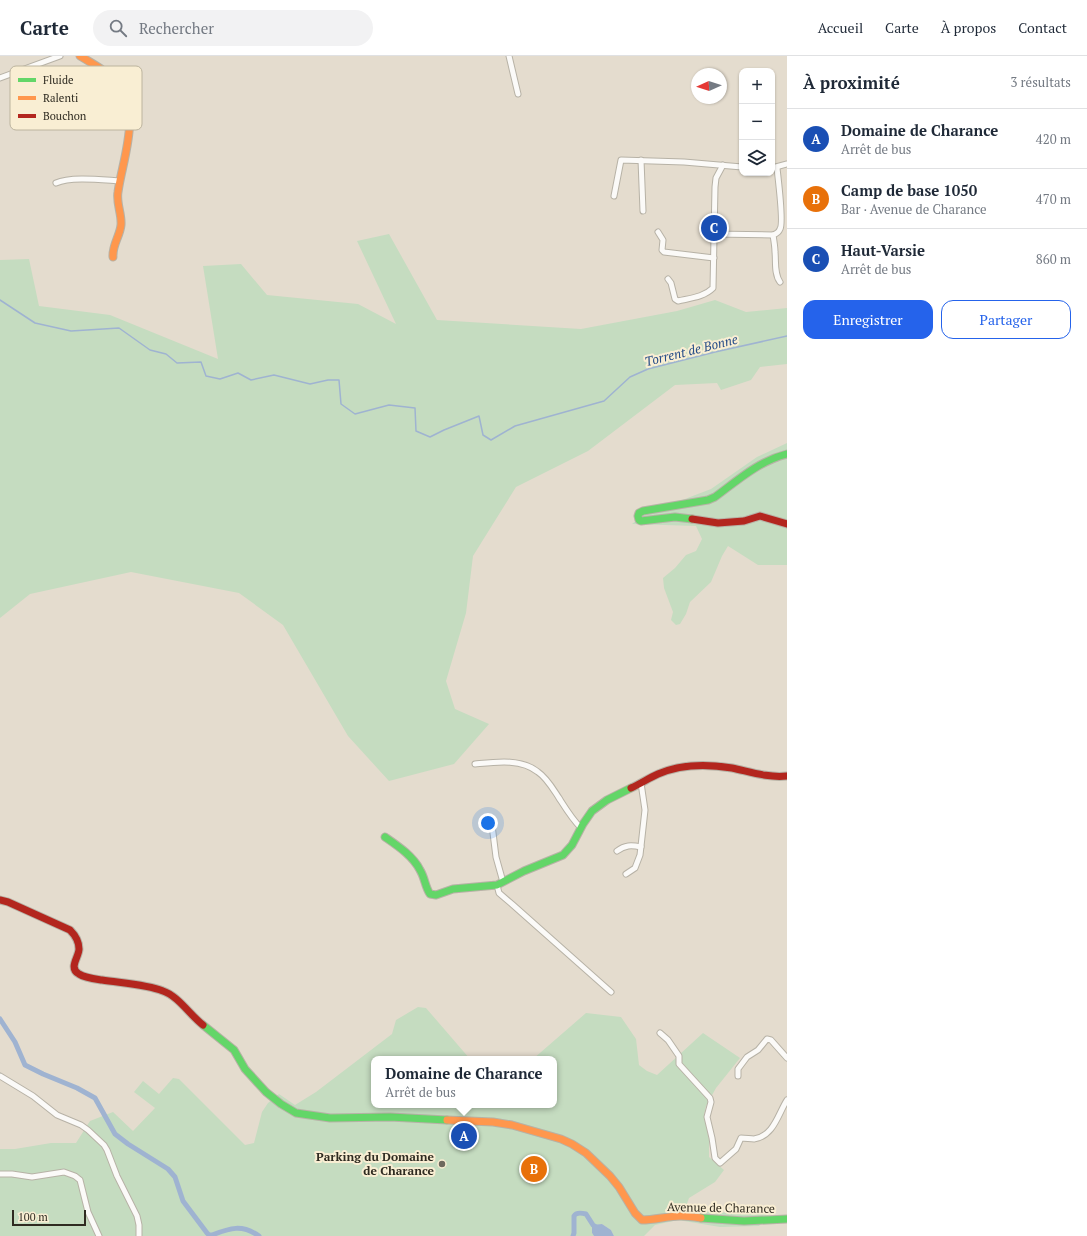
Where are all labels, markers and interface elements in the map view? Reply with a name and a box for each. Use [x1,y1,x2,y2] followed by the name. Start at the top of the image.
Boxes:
[93,10,373,46] search box
[20,15,69,40] text: Carte
[107,17,129,39] icon: search
[139,18,214,38] text: Rechercher
[818,18,863,37] text: Accueil
[885,18,919,37] text: Carte
[941,18,996,37] text: À propos
[1018,18,1067,37] text: Contact
[10,66,142,130] legend
[691,68,727,104] north arrow
[739,68,775,176] map controls
[739,68,775,104] button: +
[803,71,900,94] text: À proximité
[43,73,74,87] text: Fluide
[1011,73,1071,91] text: 3 résultats
[43,91,78,105] text: Ralenti
[739,104,775,140] button: −
[43,109,87,123] text: Bouchon
[841,120,998,140] text: Domaine de Charance
[811,130,821,148] text: A
[1036,130,1071,148] text: 420 m
[739,140,775,176] button: layers
[841,140,911,158] text: Arrêt de bus
[841,180,977,200] text: Camp de base 1050
[812,190,820,208] text: B
[1036,190,1071,208] text: 470 m
[841,200,987,218] text: Bar · Avenue de Charance
[701,213,727,243] pin: C
[841,240,925,260] text: Haut-Varsie
[812,250,820,268] text: C
[1036,250,1071,268] text: 860 m
[841,260,911,278] text: Arrêt de bus
[803,300,933,339] button: Enregistrer
[941,300,1071,339] button: Partager
[643,330,740,370] water label: Torrent de Bonne
[478,813,498,833] your location
[371,1056,557,1108] popup
[385,1063,543,1083] text: Domaine de Charance
[385,1083,456,1101] text: Arrêt de bus
[451,1121,477,1151] pin: A
[316,1149,435,1178] place label: Parking du Domaine de Charance
[521,1154,547,1184] pin: B
[437,1159,447,1169] marker: Parking du Domaine de Charance
[667,1199,775,1216] street label: Avenue de Charance
[12,1208,86,1227] scale bar
[18,1210,48,1224] text: 100 m

